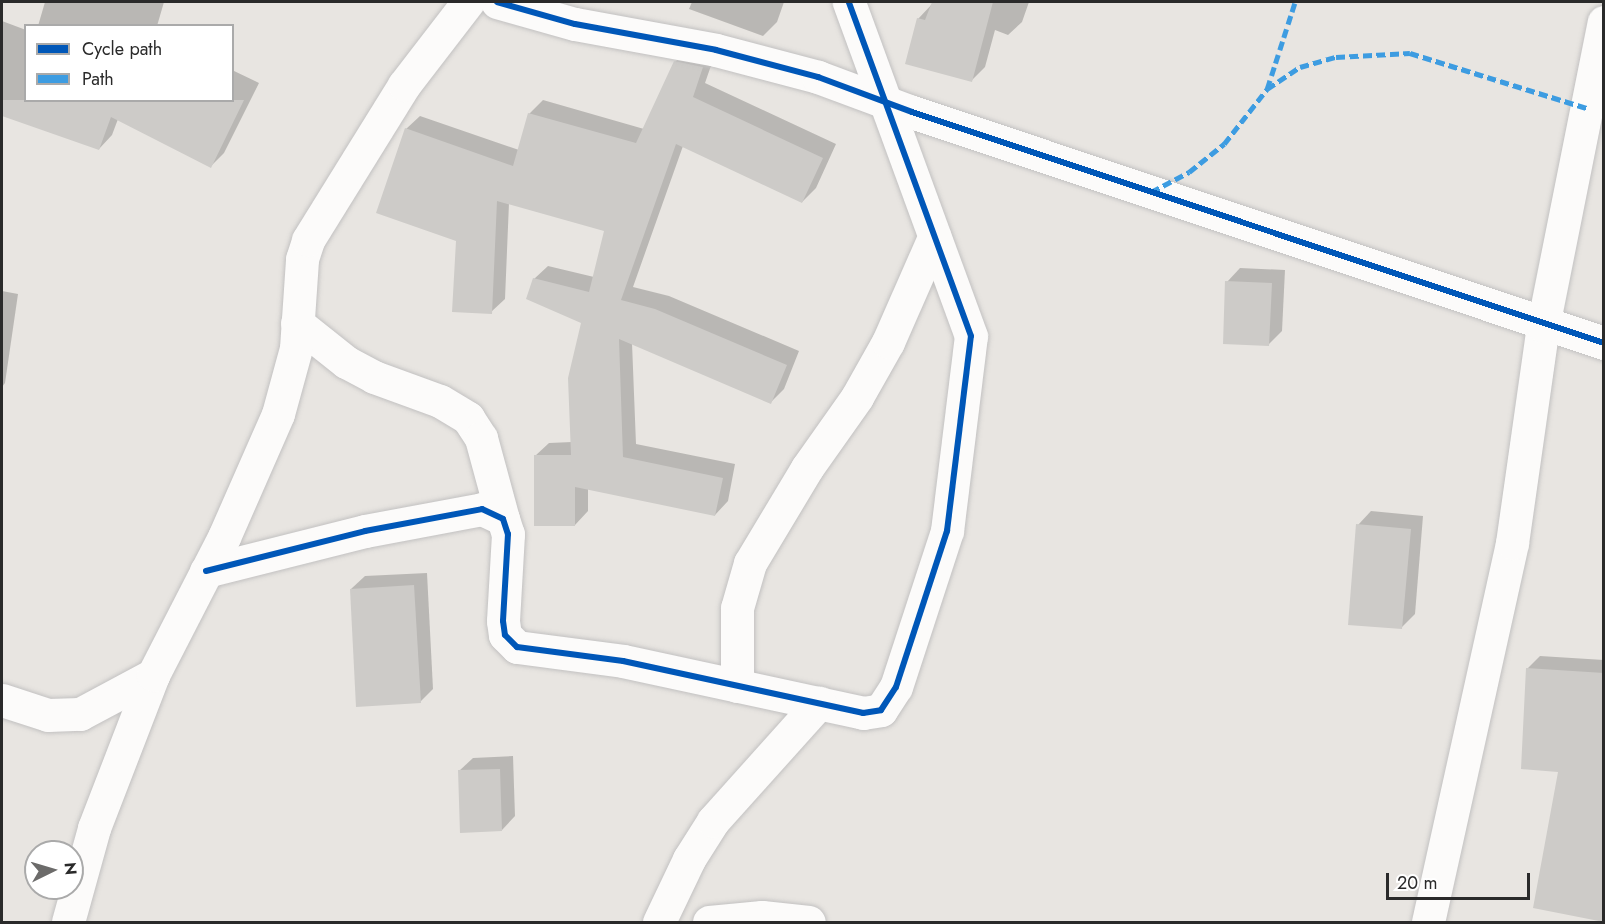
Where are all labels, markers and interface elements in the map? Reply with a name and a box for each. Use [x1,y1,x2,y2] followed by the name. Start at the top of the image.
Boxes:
[24,24,234,102] legend
[82,36,162,62] text: Cycle path
[82,66,114,92] text: Path
[24,840,84,900] north arrow
[58,861,82,876] text: N
[1389,861,1533,899] scale bar
[1397,870,1437,896] text: 20 m

